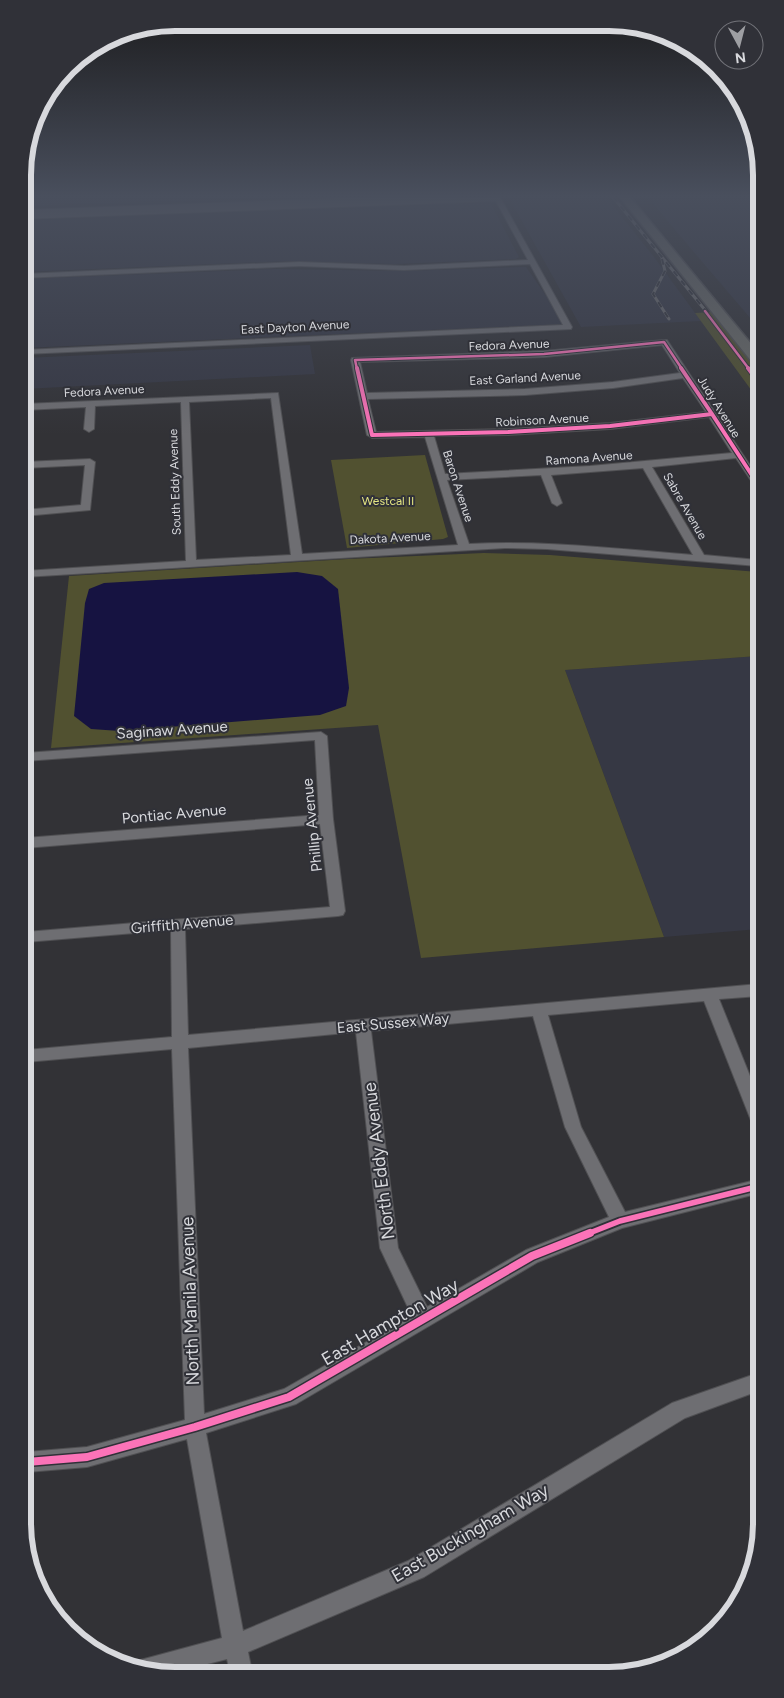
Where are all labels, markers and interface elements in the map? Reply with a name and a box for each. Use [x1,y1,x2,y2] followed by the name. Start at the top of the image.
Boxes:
[714,20,764,70] north arrow
[734,48,747,67] text: N
[240,317,350,337] street label: East Dayton Avenue
[468,337,550,353] street label: Fedora Avenue
[469,368,582,388] street label: East Garland Avenue
[695,374,744,441] street label: Judy Avenue
[63,382,145,400] street label: Fedora Avenue
[495,411,590,429] street label: Robinson Avenue
[166,428,184,535] street label: South Eddy Avenue
[440,448,476,524] street label: Baron Avenue
[545,448,633,468] street label: Ramona Avenue
[660,470,710,542] street label: Sabre Avenue
[362,494,414,508] park label: Westcal II
[349,529,431,547] street label: Dakota Avenue
[116,717,228,743] street label: Saginaw Avenue
[298,777,326,873] street label: Phillip Avenue
[121,800,227,828] street label: Pontiac Avenue
[130,911,234,937] street label: Griffith Avenue
[336,1009,450,1037] street label: East Sussex Way
[358,1081,400,1241] street label: North Eddy Avenue
[176,1216,204,1386] street label: North Manila Avenue
[317,1273,463,1370] street label: East Hampton Way
[387,1479,553,1587] street label: East Buckingham Way

